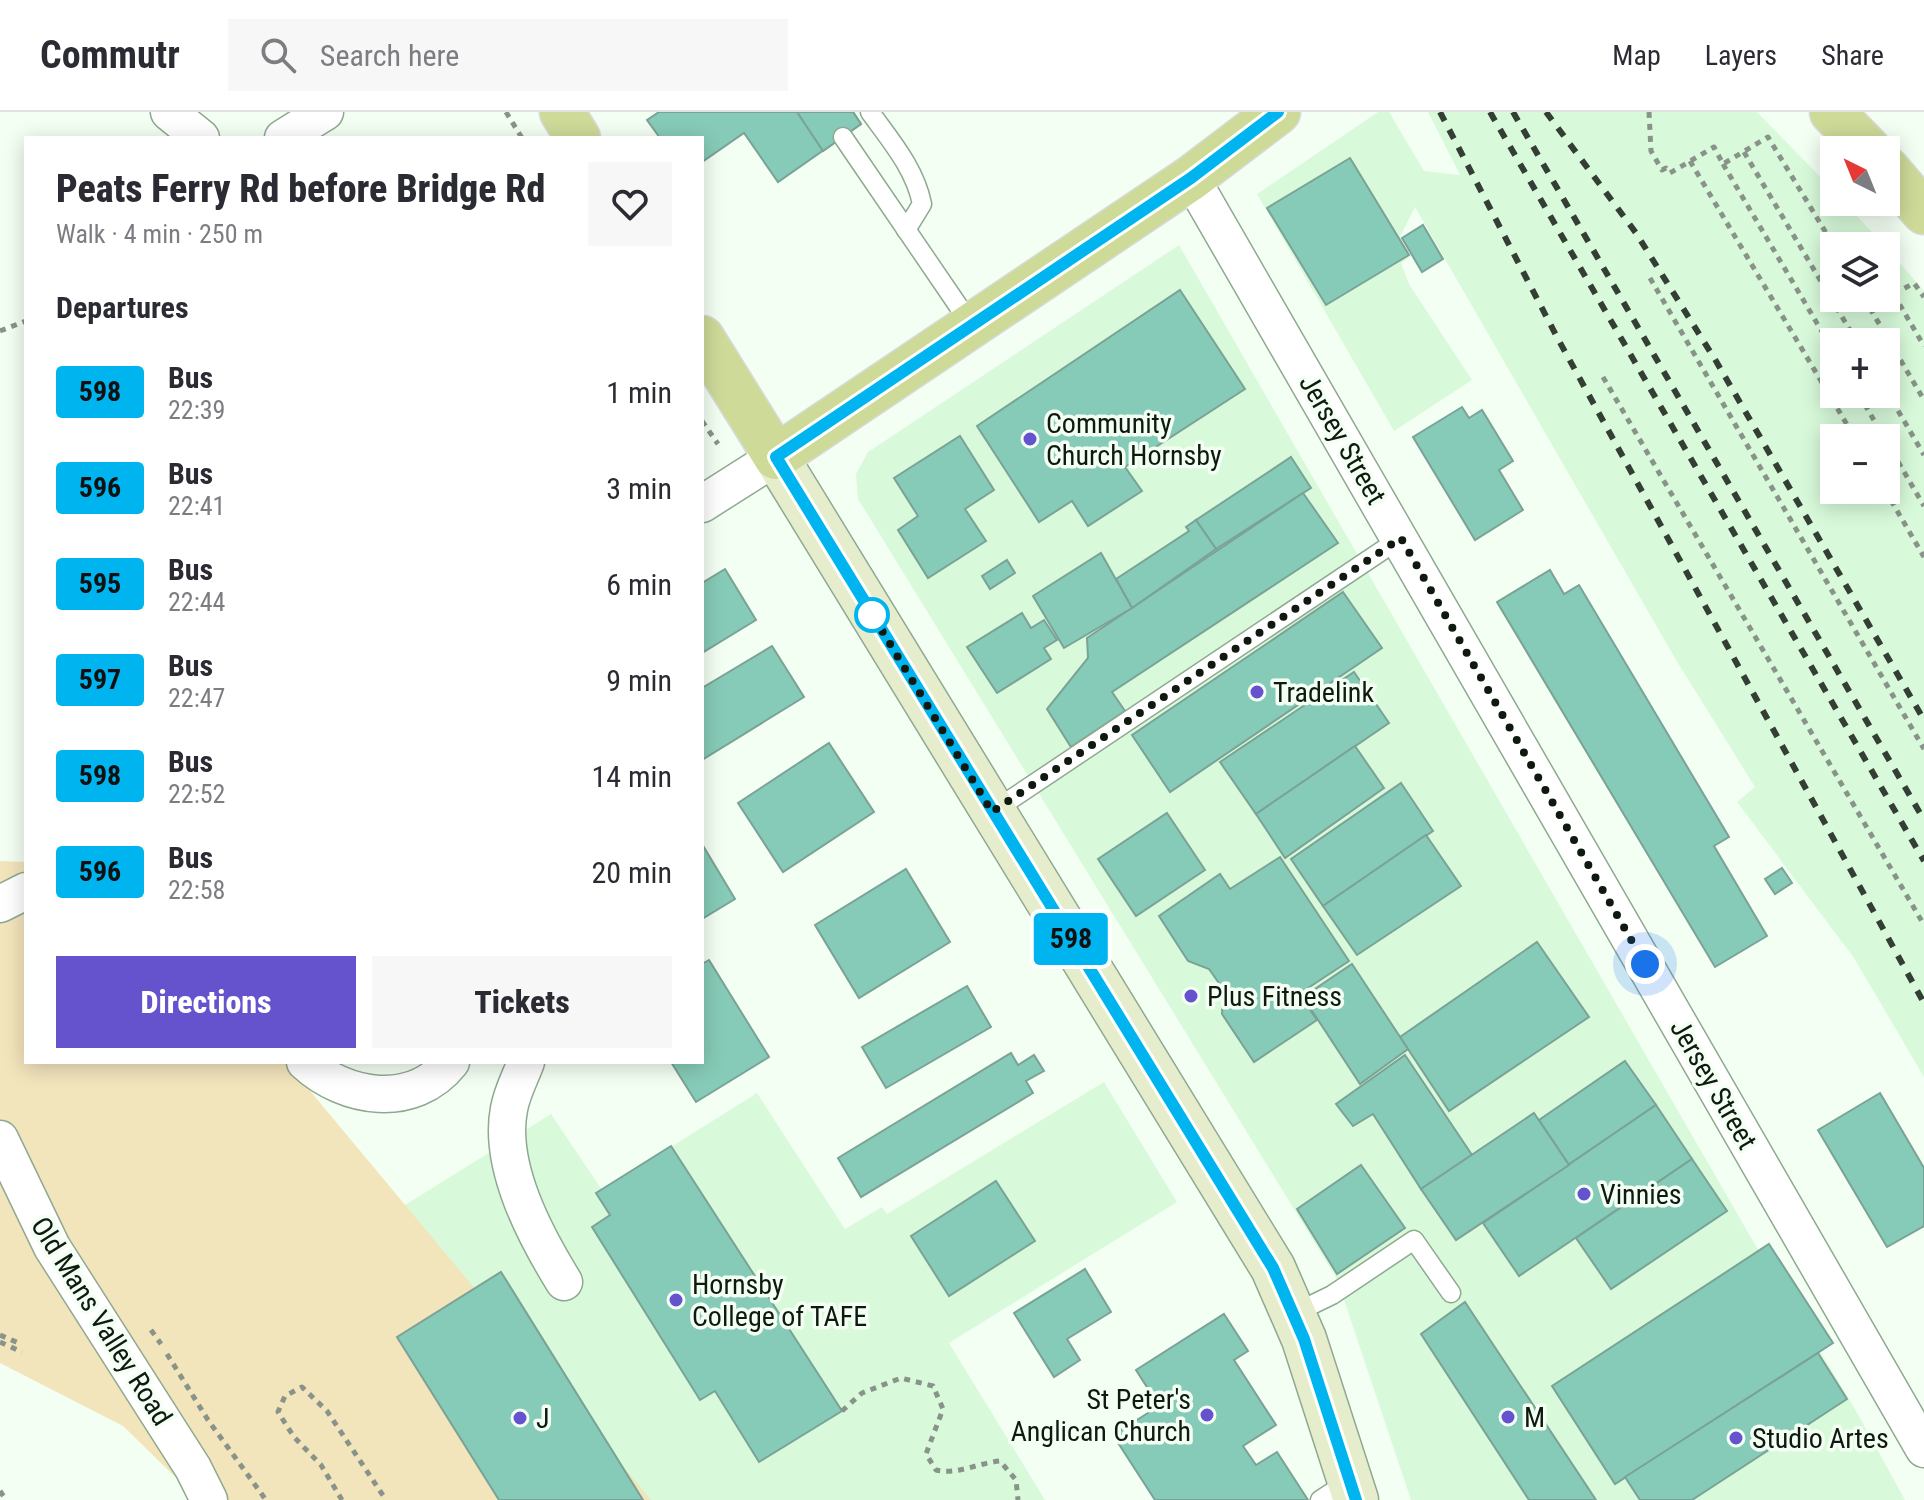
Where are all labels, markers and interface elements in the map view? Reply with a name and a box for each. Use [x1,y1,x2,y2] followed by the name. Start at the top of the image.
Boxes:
[228,19,788,91] search box
[40,33,180,77] text: Commutr
[256,33,300,77] icon: search
[320,38,459,73] text: Search here
[1612,39,1661,72] text: Map
[1705,39,1777,72] text: Layers
[1821,39,1884,72] text: Share
[1820,136,1900,216] north arrow
[1820,136,1900,504] map controls
[588,162,672,246] button: heart
[56,167,545,211] text: Peats Ferry Rd before Bridge Rd
[56,219,263,249] text: Walk · 4 min · 250 m
[1820,232,1900,312] button: layers
[56,290,189,325] text: Departures
[1820,328,1900,408] button: +
[168,360,213,395] text: Bus
[1292,368,1393,510] street label: Jersey Street
[79,375,121,408] text: 598
[606,375,672,410] text: 1 min
[168,395,225,425] text: 22:39
[1046,407,1222,472] place label: Community Church Hornsby
[1820,424,1900,504] button: −
[1021,430,1039,448] marker: Community Church Hornsby
[168,456,213,491] text: Bus
[79,471,121,504] text: 596
[606,471,672,506] text: 3 min
[168,491,225,521] text: 22:41
[168,552,213,587] text: Bus
[79,567,121,600] text: 595
[606,567,672,602] text: 6 min
[168,587,225,617] text: 22:44
[855,598,889,632] unlabelled marker
[168,648,213,683] text: Bus
[79,663,121,696] text: 597
[606,663,672,698] text: 9 min
[1273,676,1374,709] place label: Tradelink
[168,683,225,713] text: 22:47
[1248,683,1266,701] marker: Tradelink
[168,744,213,779] text: Bus
[79,759,121,792] text: 598
[591,759,672,794] text: 14 min
[168,779,225,809] text: 22:52
[168,840,213,875] text: Bus
[79,855,121,888] text: 596
[591,855,672,890] text: 20 min
[168,875,225,905] text: 22:58
[1025,913,1117,965] line badge: 598
[1050,922,1092,955] text: 598
[1625,944,1665,984] your location
[56,956,356,1048] button: Directions
[372,956,672,1048] button: Tickets
[1207,980,1342,1013] place label: Plus Fitness
[1182,987,1200,1005] marker: Plus Fitness
[1663,1013,1764,1155] street label: Jersey Street
[1600,1178,1682,1211] place label: Vinnies
[1575,1185,1593,1203] marker: Vinnies
[24,1211,179,1432] street label: Old Mans Valley Road
[692,1268,867,1333] place label: Hornsby College of TAFE
[667,1291,685,1309] marker: Hornsby College of TAFE
[1011,1383,1191,1448] place label: St Peter's Anglican Church
[1524,1401,1545,1434] place label: M
[536,1402,550,1435] place label: J
[1198,1406,1216,1424] marker: St Peter's Anglican Church
[1499,1408,1517,1426] marker: M
[511,1409,529,1427] marker: J
[1752,1422,1889,1455] place label: Studio Artes
[1727,1429,1745,1447] marker: Studio Artes

